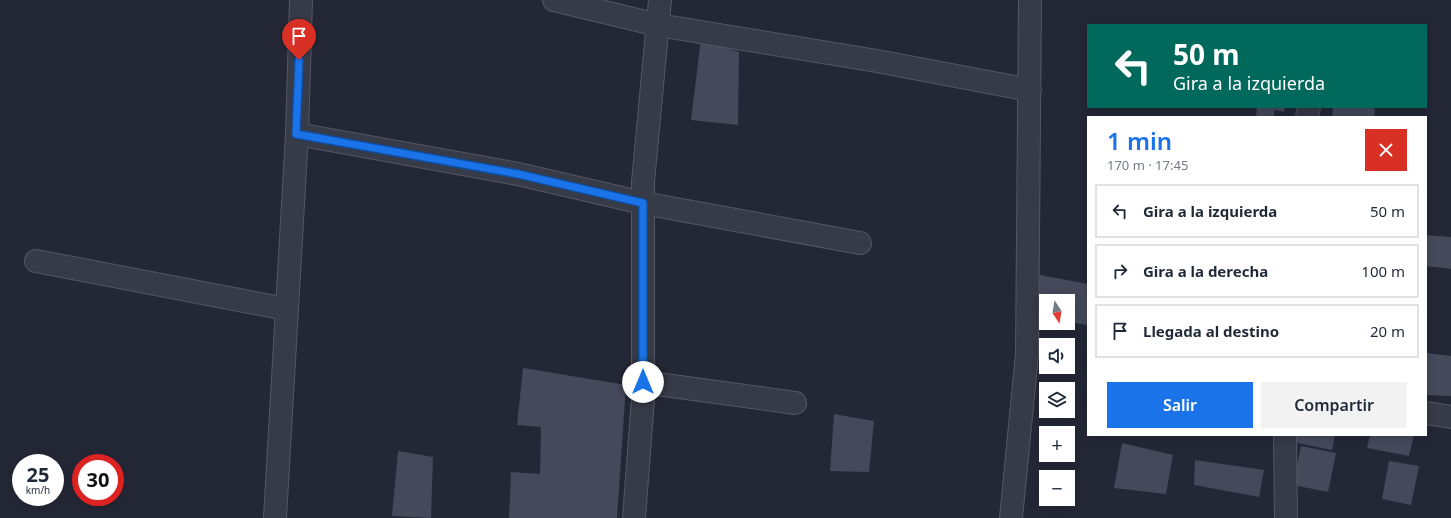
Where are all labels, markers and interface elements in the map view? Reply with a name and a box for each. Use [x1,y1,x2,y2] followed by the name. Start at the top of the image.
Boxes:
[282,19,316,60] pin
[288,25,310,47] icon: arrive
[1173,35,1240,73] text: 50 m
[1107,40,1159,92] icon: left
[1173,71,1325,95] text: Gira a la izquierda
[1107,124,1172,157] text: 1 min
[1365,129,1407,171] button: close
[1107,156,1188,174] text: 170 m · 17:45
[1109,200,1131,222] icon: left
[1143,201,1277,221] text: Gira a la izquierda
[1370,201,1405,221] text: 50 m
[1109,260,1131,282] icon: right
[1143,261,1268,281] text: Gira a la derecha
[1361,261,1405,281] text: 100 m
[1039,294,1075,330] north arrow
[1039,294,1075,506] map controls
[1109,320,1131,342] icon: arrive
[1143,321,1279,341] text: Llegada al destino
[1370,321,1405,341] text: 20 m
[1039,338,1075,374] button: sound
[622,361,664,403] position arrow
[1039,382,1075,418] button: layers
[1107,382,1253,428] button: Salir
[1261,382,1407,428] button: Compartir
[1039,426,1075,462] button: +
[72,454,124,506] speed limit sign: 30
[27,461,49,488] text: 25
[1039,470,1075,506] button: −
[26,483,50,497] text: km/h

